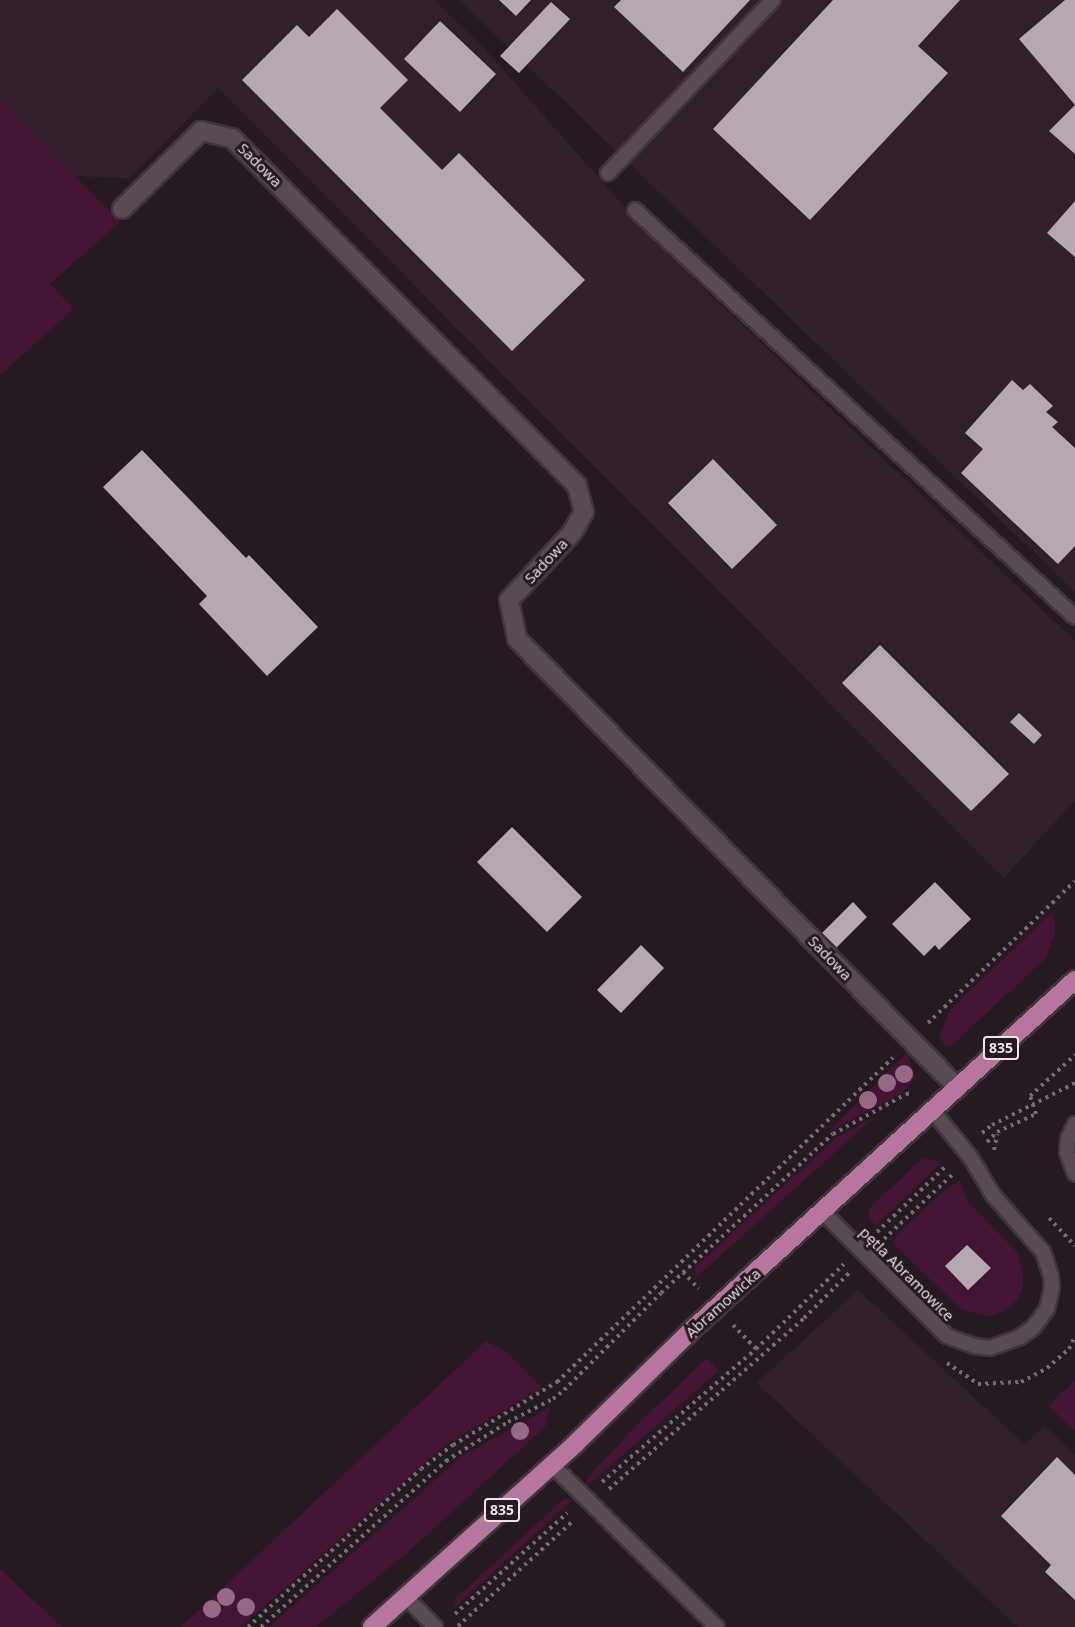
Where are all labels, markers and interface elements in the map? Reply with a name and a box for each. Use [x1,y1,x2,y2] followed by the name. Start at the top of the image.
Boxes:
[234,139,286,191] street label: Sadowa
[521,535,571,587] street label: Sadowa
[805,932,855,984] street label: Sadowa
[982,1037,1020,1059] road number: 835
[856,1223,958,1325] street label: pętla Abramowice
[682,1265,764,1341] street label: Abramowicka
[482,1499,522,1521] road number: 835

